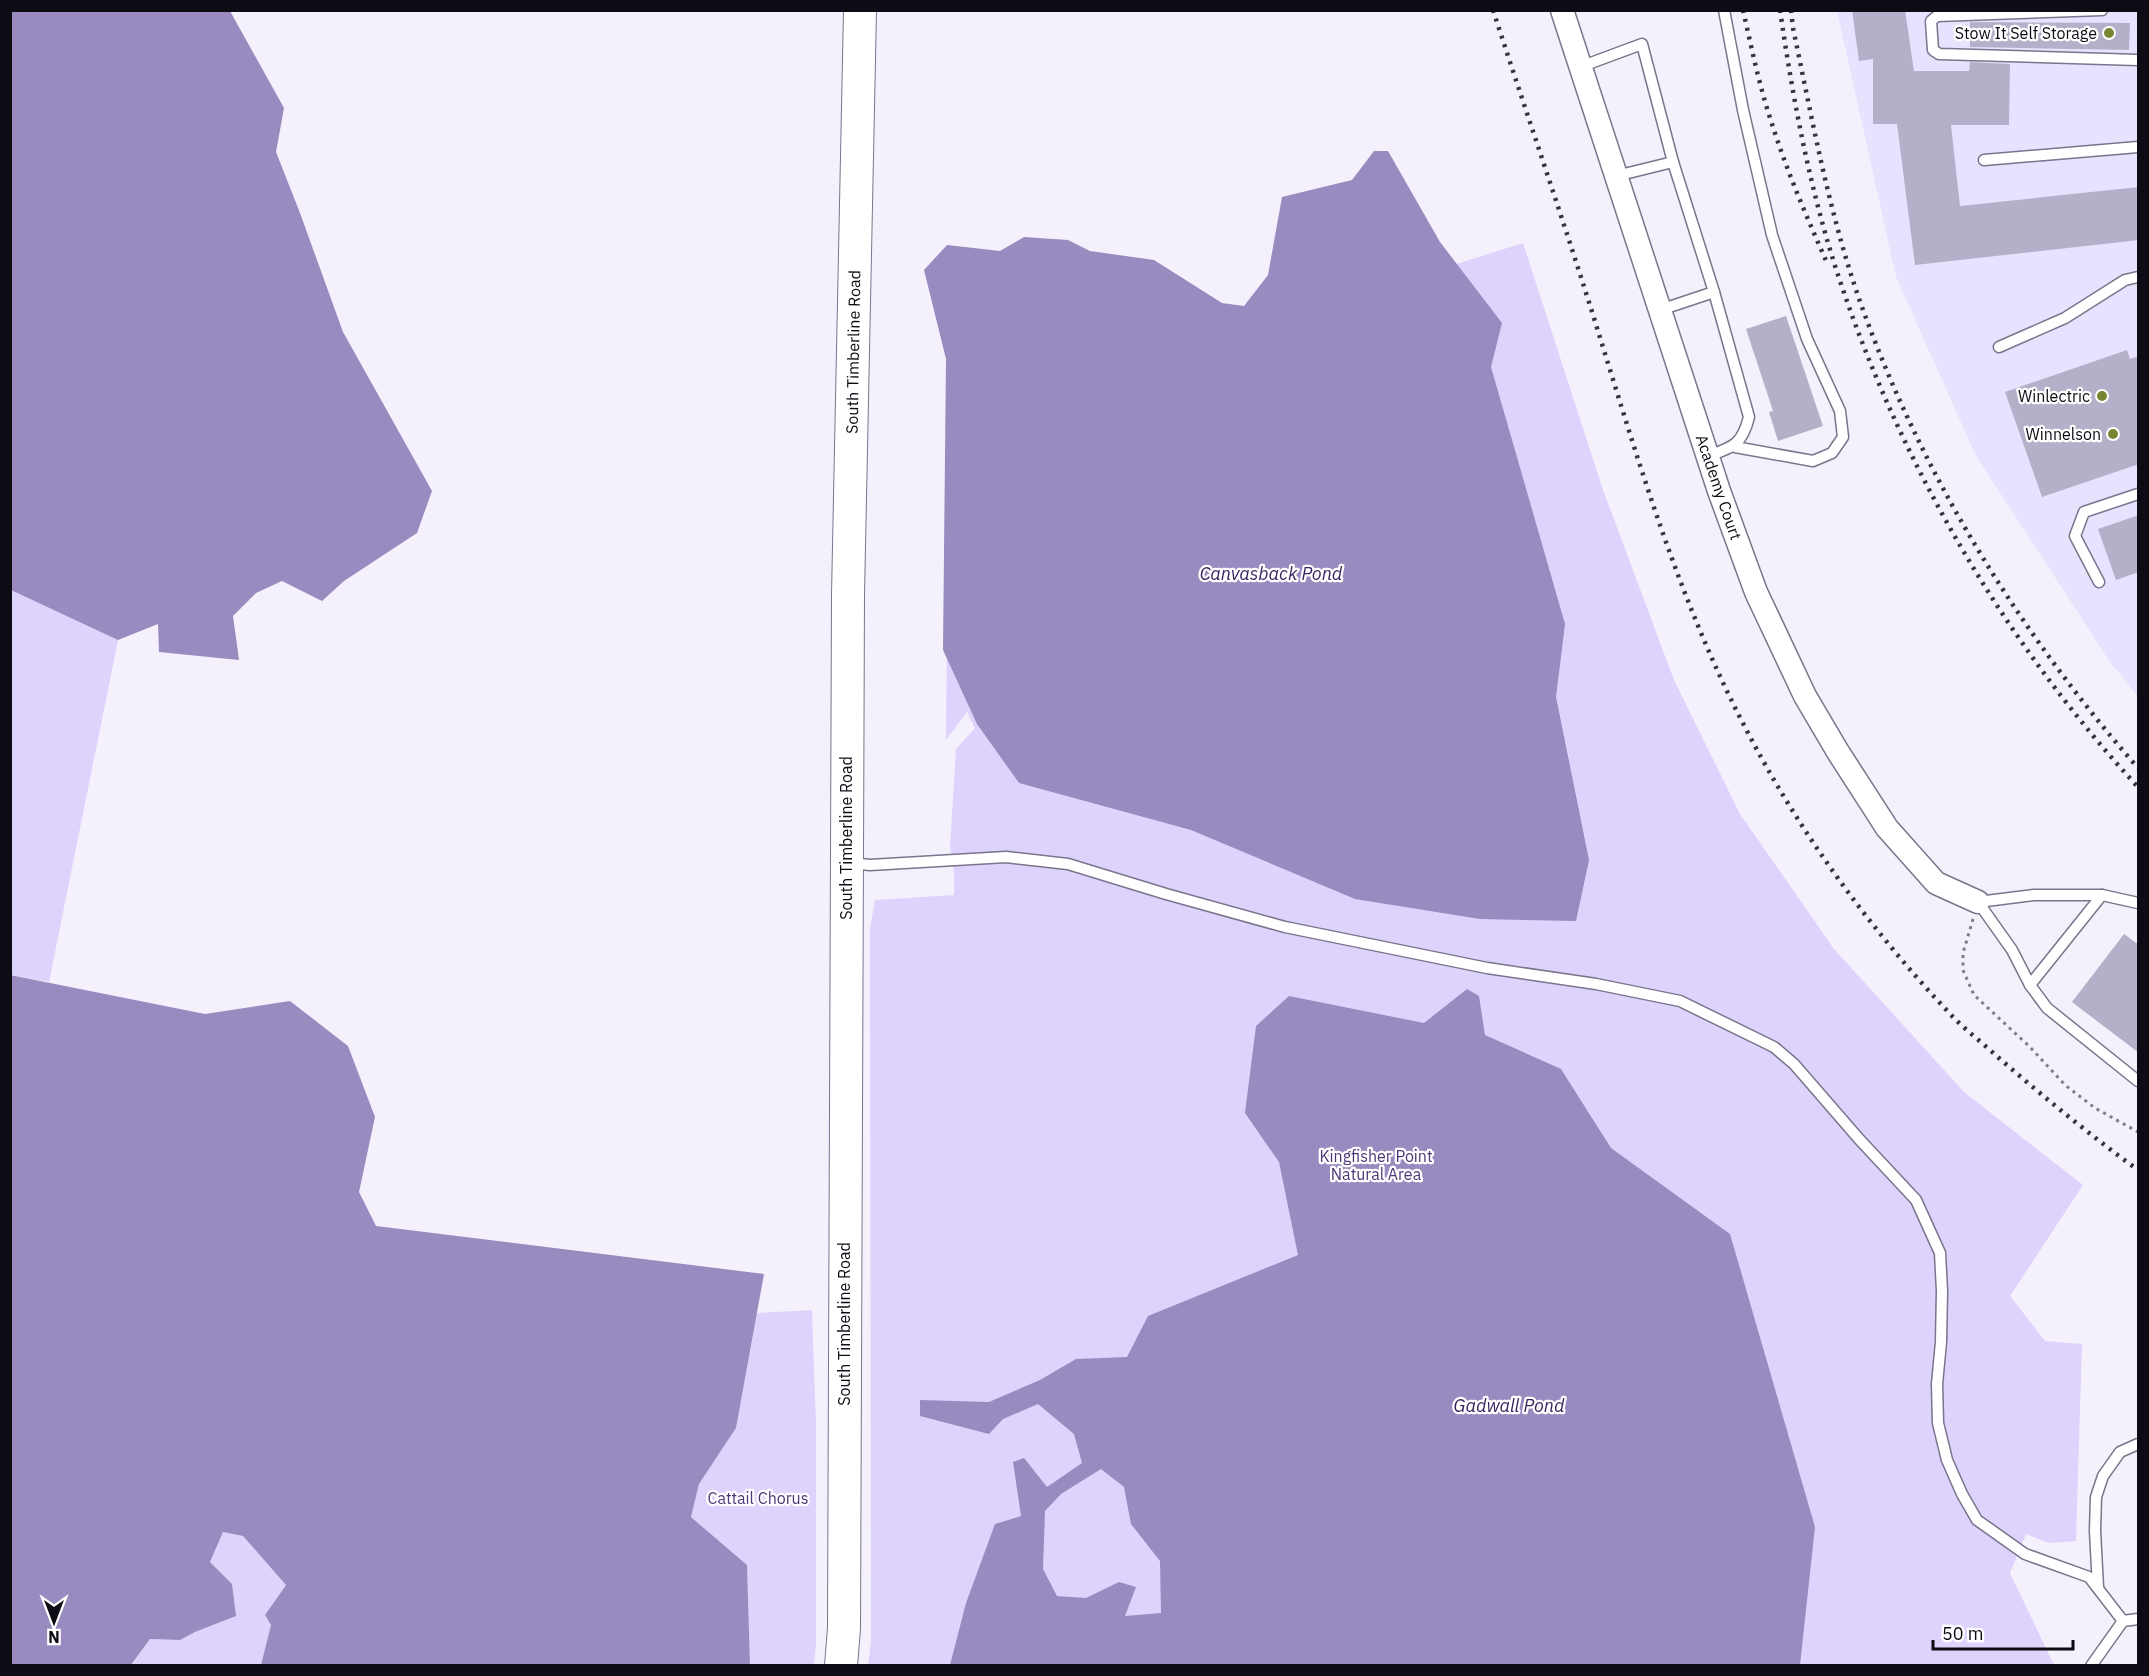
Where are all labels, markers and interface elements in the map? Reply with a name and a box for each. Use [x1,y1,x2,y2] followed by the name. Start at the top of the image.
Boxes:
[1955,23,2097,43] place label: Stow It Self Storage
[2102,26,2116,40] marker: Stow It Self Storage
[842,270,864,434] street label: South Timberline Road
[2018,386,2090,406] place label: Winlectric
[2095,389,2109,403] marker: Winlectric
[2026,424,2101,444] place label: Winnelson
[2106,427,2120,441] marker: Winnelson
[1692,432,1746,542] street label: Academy Court
[1200,562,1343,585] water label: Canvasback Pond
[836,756,856,920] street label: South Timberline Road
[1319,1146,1433,1184] park label: Kingfisher Point Natural Area
[834,1242,854,1406] street label: South Timberline Road
[1454,1394,1565,1417] water label: Gadwall Pond
[708,1488,808,1508] park label: Cattail Chorus
[24,1592,84,1652] north arrow
[1933,1613,2072,1651] scale bar
[1942,1622,1984,1645] text: 50 m
[48,1627,60,1647] text: N

